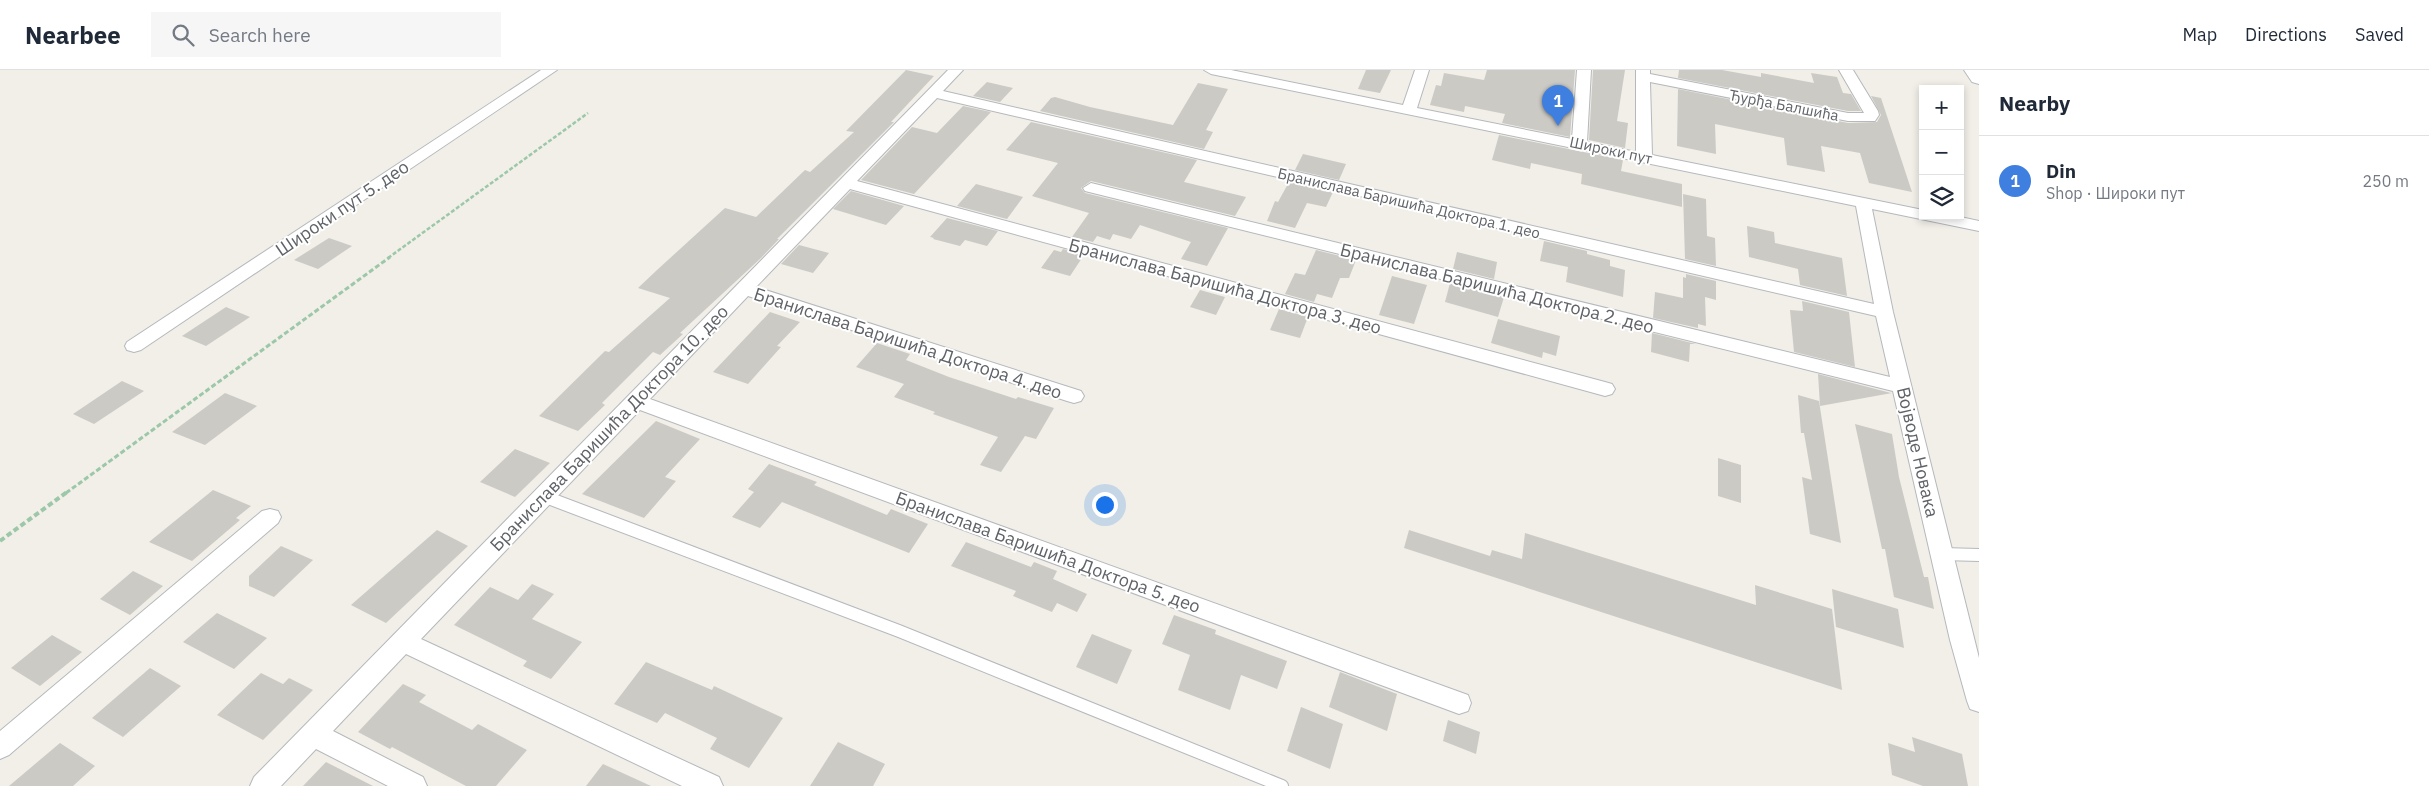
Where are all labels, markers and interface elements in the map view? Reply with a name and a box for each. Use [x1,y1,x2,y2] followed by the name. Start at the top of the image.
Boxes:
[151,12,501,57] search box
[25,19,121,51] text: Nearbee
[169,21,197,49] icon: search
[209,23,311,47] text: Search here
[2182,23,2217,46] text: Map
[2245,23,2327,46] text: Directions
[2355,23,2404,46] text: Saved
[1542,85,1574,126] pin: 1
[1727,85,1841,125] street label: Ђурђа Балшића
[1919,85,1964,220] map controls
[1919,85,1964,130] button: +
[1999,89,2070,117] text: Nearby
[1919,130,1964,175] button: −
[1568,132,1654,168] street label: Широки пут
[271,155,413,261] street label: Широки пут 5. део
[2046,159,2076,183] text: Din
[1276,163,1542,243] street label: Бранислава Баришића Доктора 1. део
[2010,171,2020,191] text: 1
[2362,171,2409,191] text: 250 m
[1919,175,1964,220] button: layers
[2046,183,2185,203] text: Shop · Широки пут
[1066,233,1384,339] street label: Бранислава Баришића Доктора 3. део
[1338,238,1656,338] street label: Бранислава Баришића Доктора 2. део
[751,282,1065,404] street label: Бранислава Баришића Доктора 4. део
[485,300,733,556] street label: Бранислава Баришића Доктора 10. део
[1892,385,1944,520] street label: Војводе Новака
[892,486,1204,618] street label: Бранислава Баришића Доктора 5. део
[1092,492,1118,518] your location

